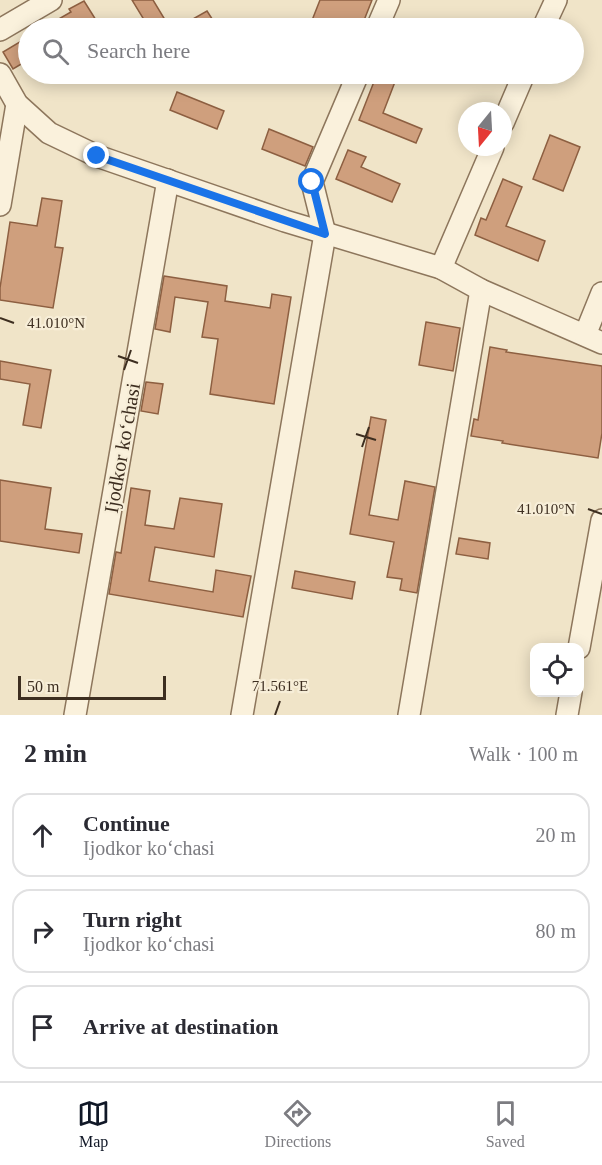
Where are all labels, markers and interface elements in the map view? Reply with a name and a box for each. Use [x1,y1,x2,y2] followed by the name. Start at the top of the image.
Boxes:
[18,18,584,84] search box
[39,35,72,68] icon: search
[87,38,190,63] text: Search here
[458,102,512,156] north arrow
[83,142,109,168] route end
[298,168,324,194] route start
[27,315,85,331] text: 41.010°N
[100,381,145,515] street label: Ijodkor koʻchasi
[517,501,575,517] text: 41.010°N
[530,643,584,697] map controls
[530,643,584,697] button: locate
[18,673,166,700] scale bar
[27,678,59,695] text: 50 m
[252,678,308,694] text: 71.561°E
[24,739,87,768] text: 2 min
[469,743,578,765] text: Walk · 100 m
[83,811,170,836] text: Continue
[26,819,59,852] icon: ahead
[535,824,576,846] text: 20 m
[83,837,215,859] text: Ijodkor koʻchasi
[83,907,182,932] text: Turn right
[26,915,59,948] icon: right
[535,920,576,942] text: 80 m
[83,933,215,955] text: Ijodkor koʻchasi
[26,1011,59,1044] icon: arrive
[83,1014,279,1039] text: Arrive at destination
[77,1097,110,1151] tab: Map
[265,1097,331,1151] tab: Directions
[486,1097,525,1151] tab: Saved

